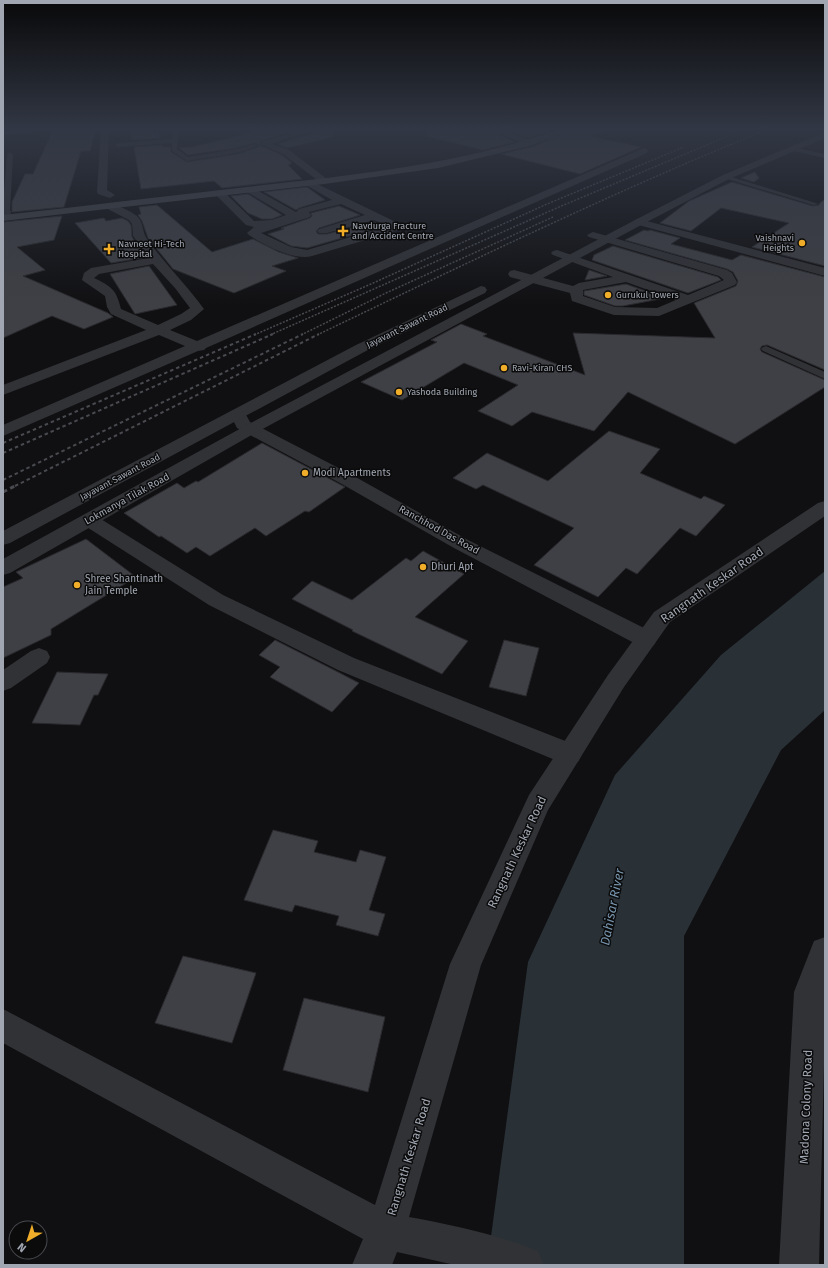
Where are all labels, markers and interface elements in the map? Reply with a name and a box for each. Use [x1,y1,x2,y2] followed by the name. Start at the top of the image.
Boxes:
[352,221,434,241] place label: Navdurga Fracture and Accident Centre
[337,225,349,237] marker: Navdurga Fracture and Accident Centre
[755,233,794,253] place label: Vaishnavi Heights
[797,238,807,248] marker: Vaishnavi Heights
[118,239,185,259] place label: Navneet Hi-Tech Hospital
[103,243,115,255] marker: Navneet Hi-Tech Hospital
[603,290,613,300] marker: Gurukul Towers
[616,290,679,300] place label: Gurukul Towers
[365,302,449,350] street label: Jayavant Sawant Road
[499,363,509,373] marker: Ravi-Kiran CHS
[512,363,572,373] place label: Ravi-Kiran CHS
[394,387,404,397] marker: Yashoda Building
[407,387,477,397] place label: Yashoda Building
[78,452,162,502] street label: Jayavant Sawant Road
[313,467,391,479] place label: Modi Apartments
[300,468,310,478] marker: Modi Apartments
[82,471,172,527] street label: Lokmanya Tilak Road
[397,503,481,557] street label: Ranchhod Das Road
[658,544,766,626] street label: Rangnath Keskar Road
[431,561,474,573] place label: Dhuri Apt
[418,562,428,572] marker: Dhuri Apt
[85,573,163,597] place label: Shree Shantinath Jain Temple
[72,580,82,590] marker: Shree Shantinath Jain Temple
[485,794,549,910] street label: Rangnath Keskar Road
[597,866,627,947] water label: Dahisar River
[797,1050,815,1164] street label: Madona Colony Road
[384,1097,434,1217] street label: Rangnath Keskar Road
[8,1220,48,1260] north arrow
[15,1240,29,1255] text: N

